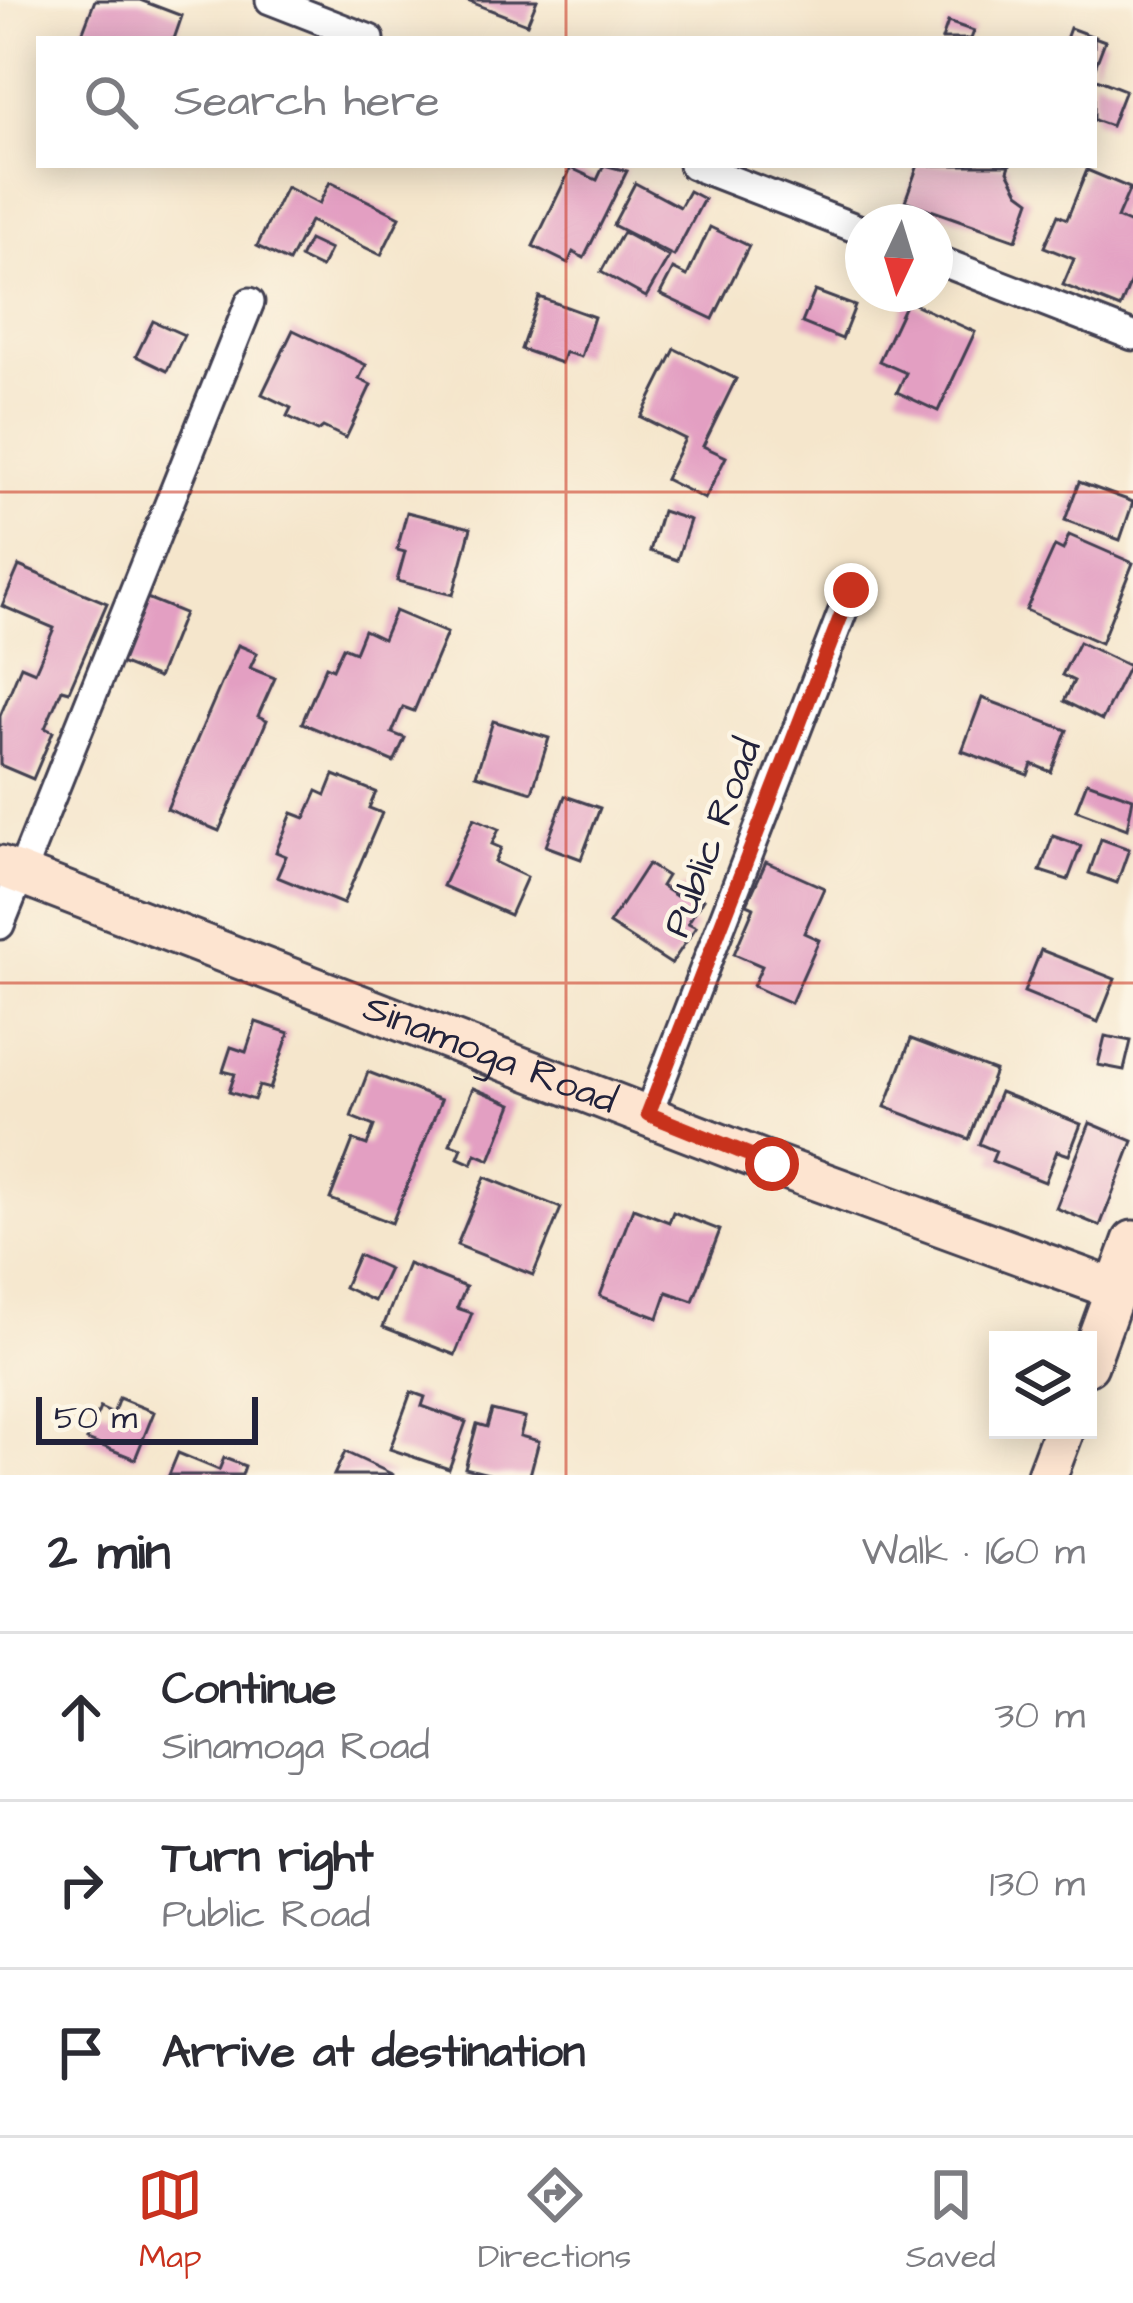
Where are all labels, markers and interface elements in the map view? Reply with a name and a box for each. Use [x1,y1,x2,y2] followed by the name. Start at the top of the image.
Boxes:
[36,36,1097,168] search box
[78,69,144,135] icon: search
[174,71,440,133] text: Search here
[845,204,953,312] north arrow
[824,563,878,617] route end
[650,731,776,945] street label: Public Road
[355,982,624,1128] street label: Sinamoga Road
[745,1137,799,1191] route start
[989,1331,1097,1439] map controls
[989,1331,1097,1439] button: layers
[36,1391,258,1444] scale bar
[54,1395,137,1441] text: 50 m
[48,1518,171,1589] text: 2 min
[862,1526,1085,1580] text: Walk · 160 m
[162,1659,336,1721] text: Continue
[48,1684,114,1750] icon: ahead
[995,1690,1085,1744] text: 30 m
[162,1721,430,1775] text: Sinamoga Road
[162,1827,374,1889] text: Turn right
[48,1852,114,1918] icon: right
[990,1858,1085,1912] text: 130 m
[162,1889,370,1943] text: Public Road
[48,2020,114,2086] icon: arrive
[162,2022,585,2084] text: Arrive at destination
[137,2162,203,2280] tab: Map
[478,2162,631,2280] tab: Directions
[906,2162,996,2280] tab: Saved

